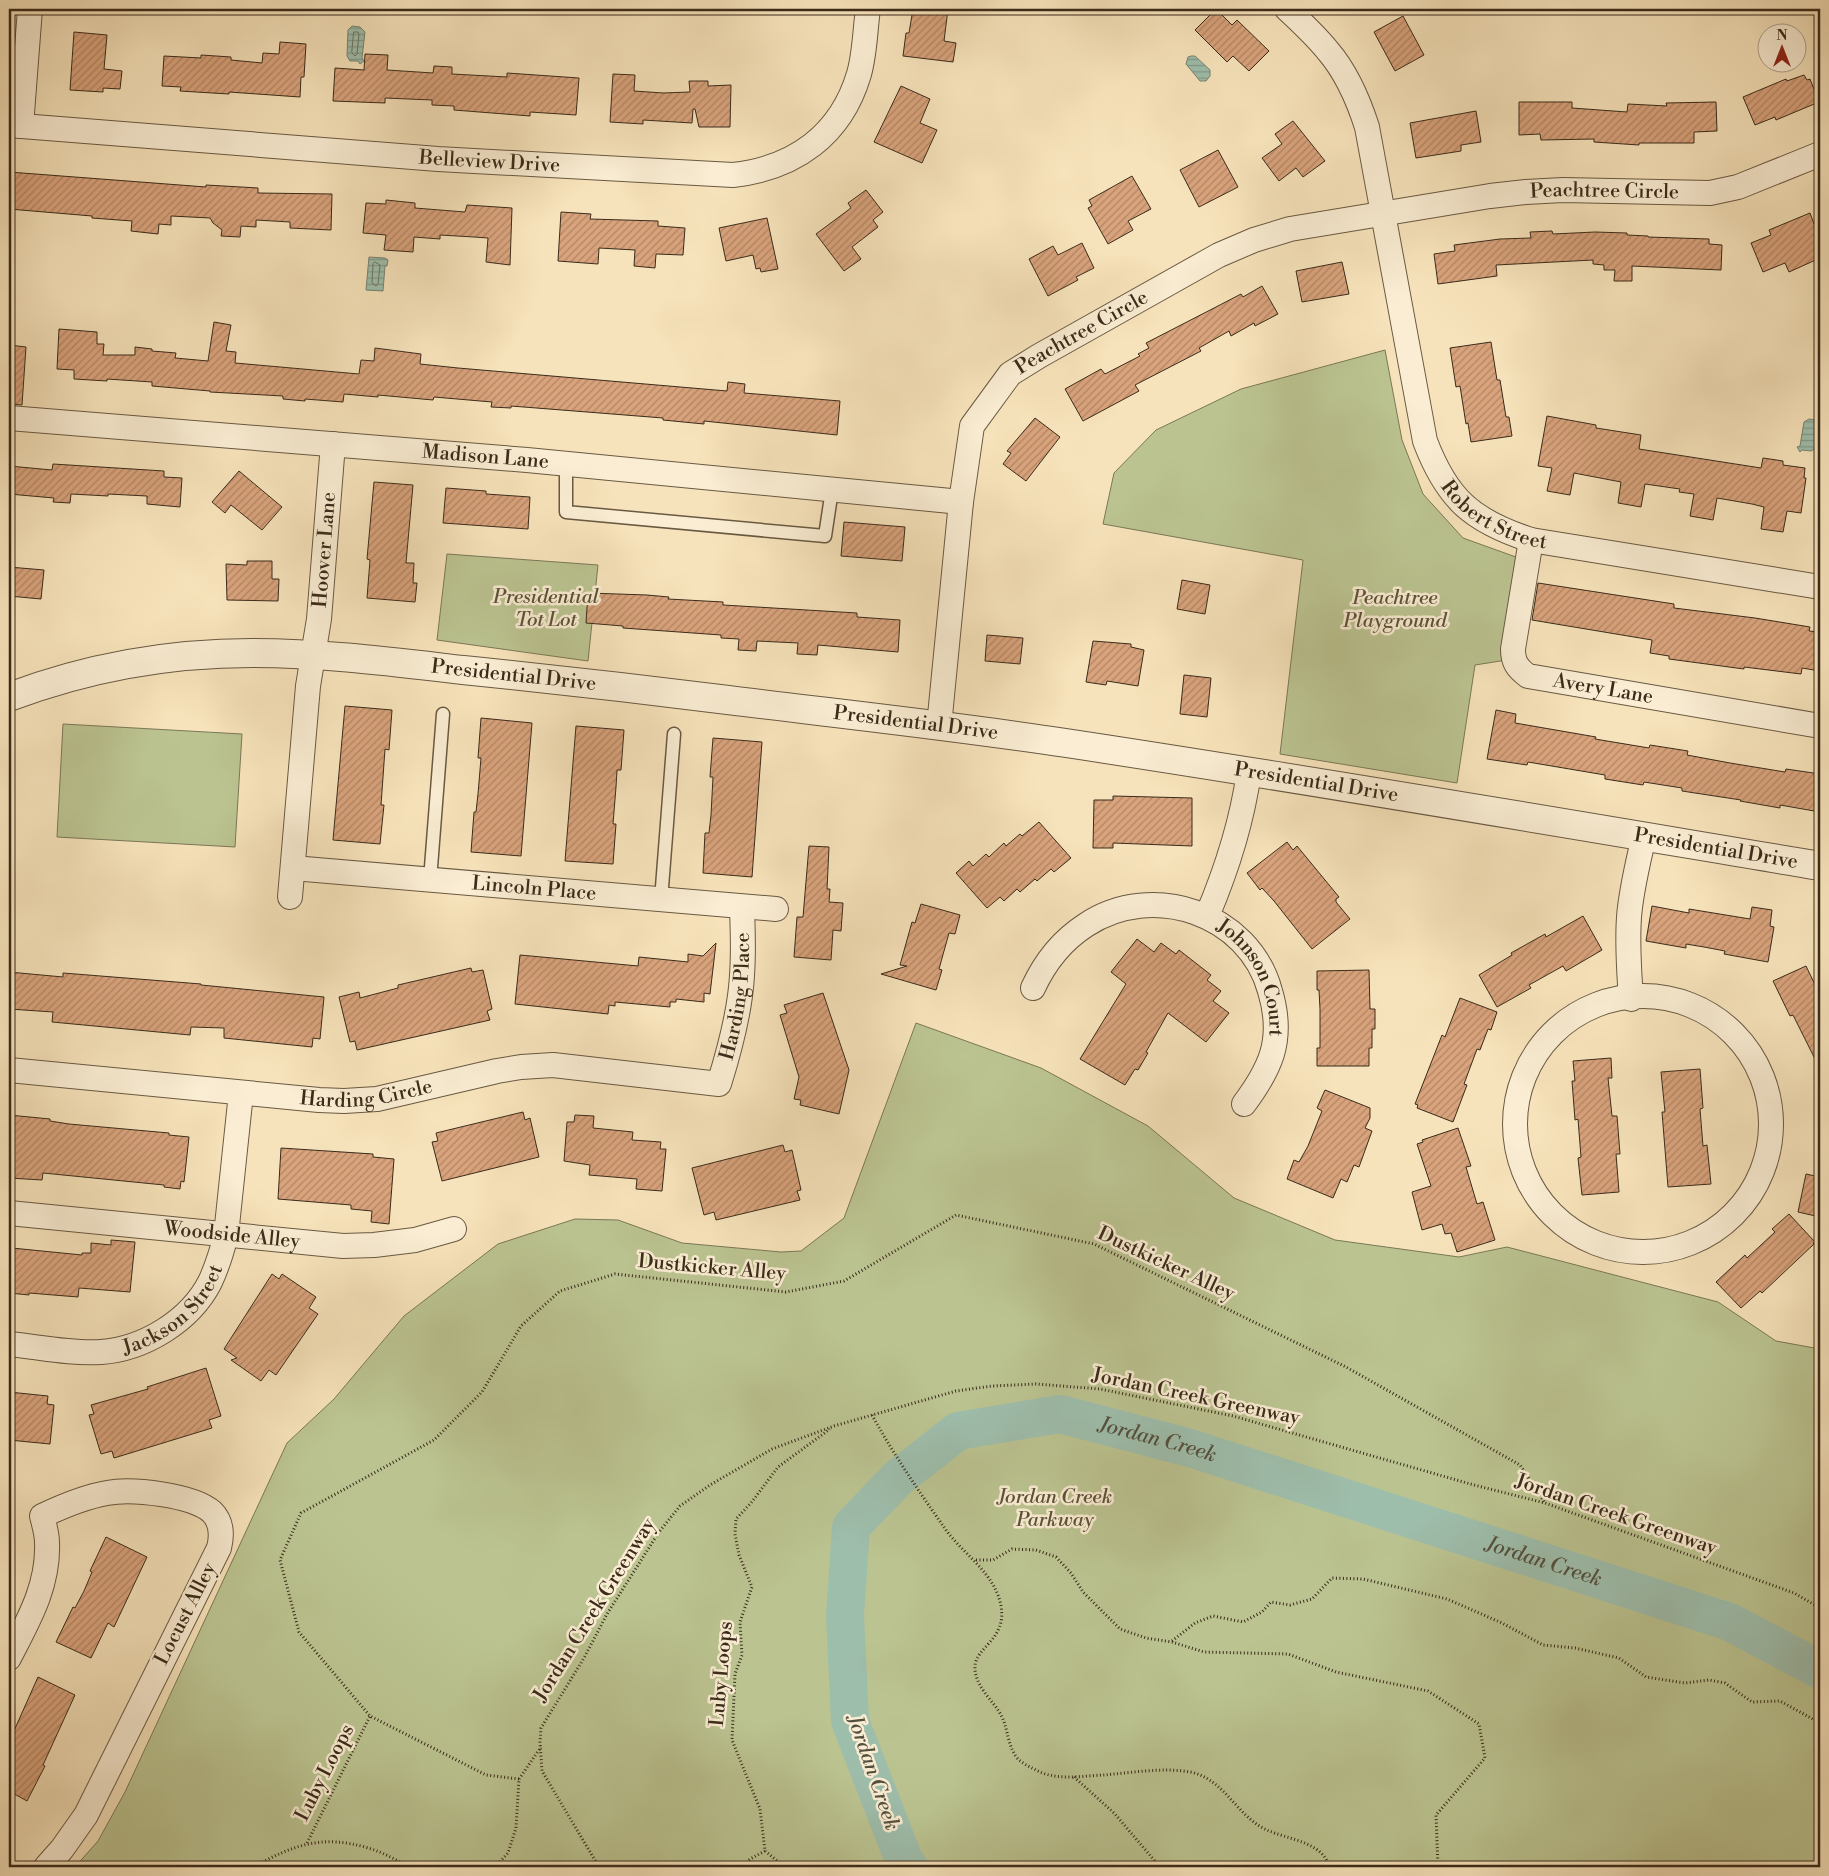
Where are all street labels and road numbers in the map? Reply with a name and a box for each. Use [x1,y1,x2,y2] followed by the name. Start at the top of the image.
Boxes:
[417,145,561,178] street label: Belleview Drive
[1529,177,1679,205] street label: Peachtree Circle
[1010,285,1153,380] street label: Peachtree Circle
[421,439,550,475] street label: Madison Lane
[1435,475,1549,555] street label: Robert Street
[307,491,342,609] street label: Hoover Lane
[430,654,598,697] street label: Presidential Drive
[1550,668,1655,710] street label: Avery Lane
[832,700,1000,746] street label: Presidential Drive
[1233,757,1400,808] street label: Presidential Drive
[1632,822,1800,875] street label: Presidential Drive
[471,871,597,906] street label: Lincoln Place
[1211,913,1288,1037] street label: Johnson Court
[714,932,755,1063] street label: Harding Place
[299,1074,435,1114] street label: Harding Circle
[162,1216,302,1254] street label: Woodside Alley
[1093,1221,1239,1307] street label: Dustkicker Alley
[637,1249,787,1287] street label: Dustkicker Alley
[119,1261,229,1361] street label: Jackson Street
[1089,1363,1302,1431] street label: Jordan Creek Greenway
[1512,1469,1720,1561] street label: Jordan Creek Greenway
[528,1513,662,1707] street label: Jordan Creek Greenway
[150,1558,223,1669] street label: Locust Alley
[705,1620,739,1728] street label: Luby Loops
[290,1720,360,1826] street label: Luby Loops

